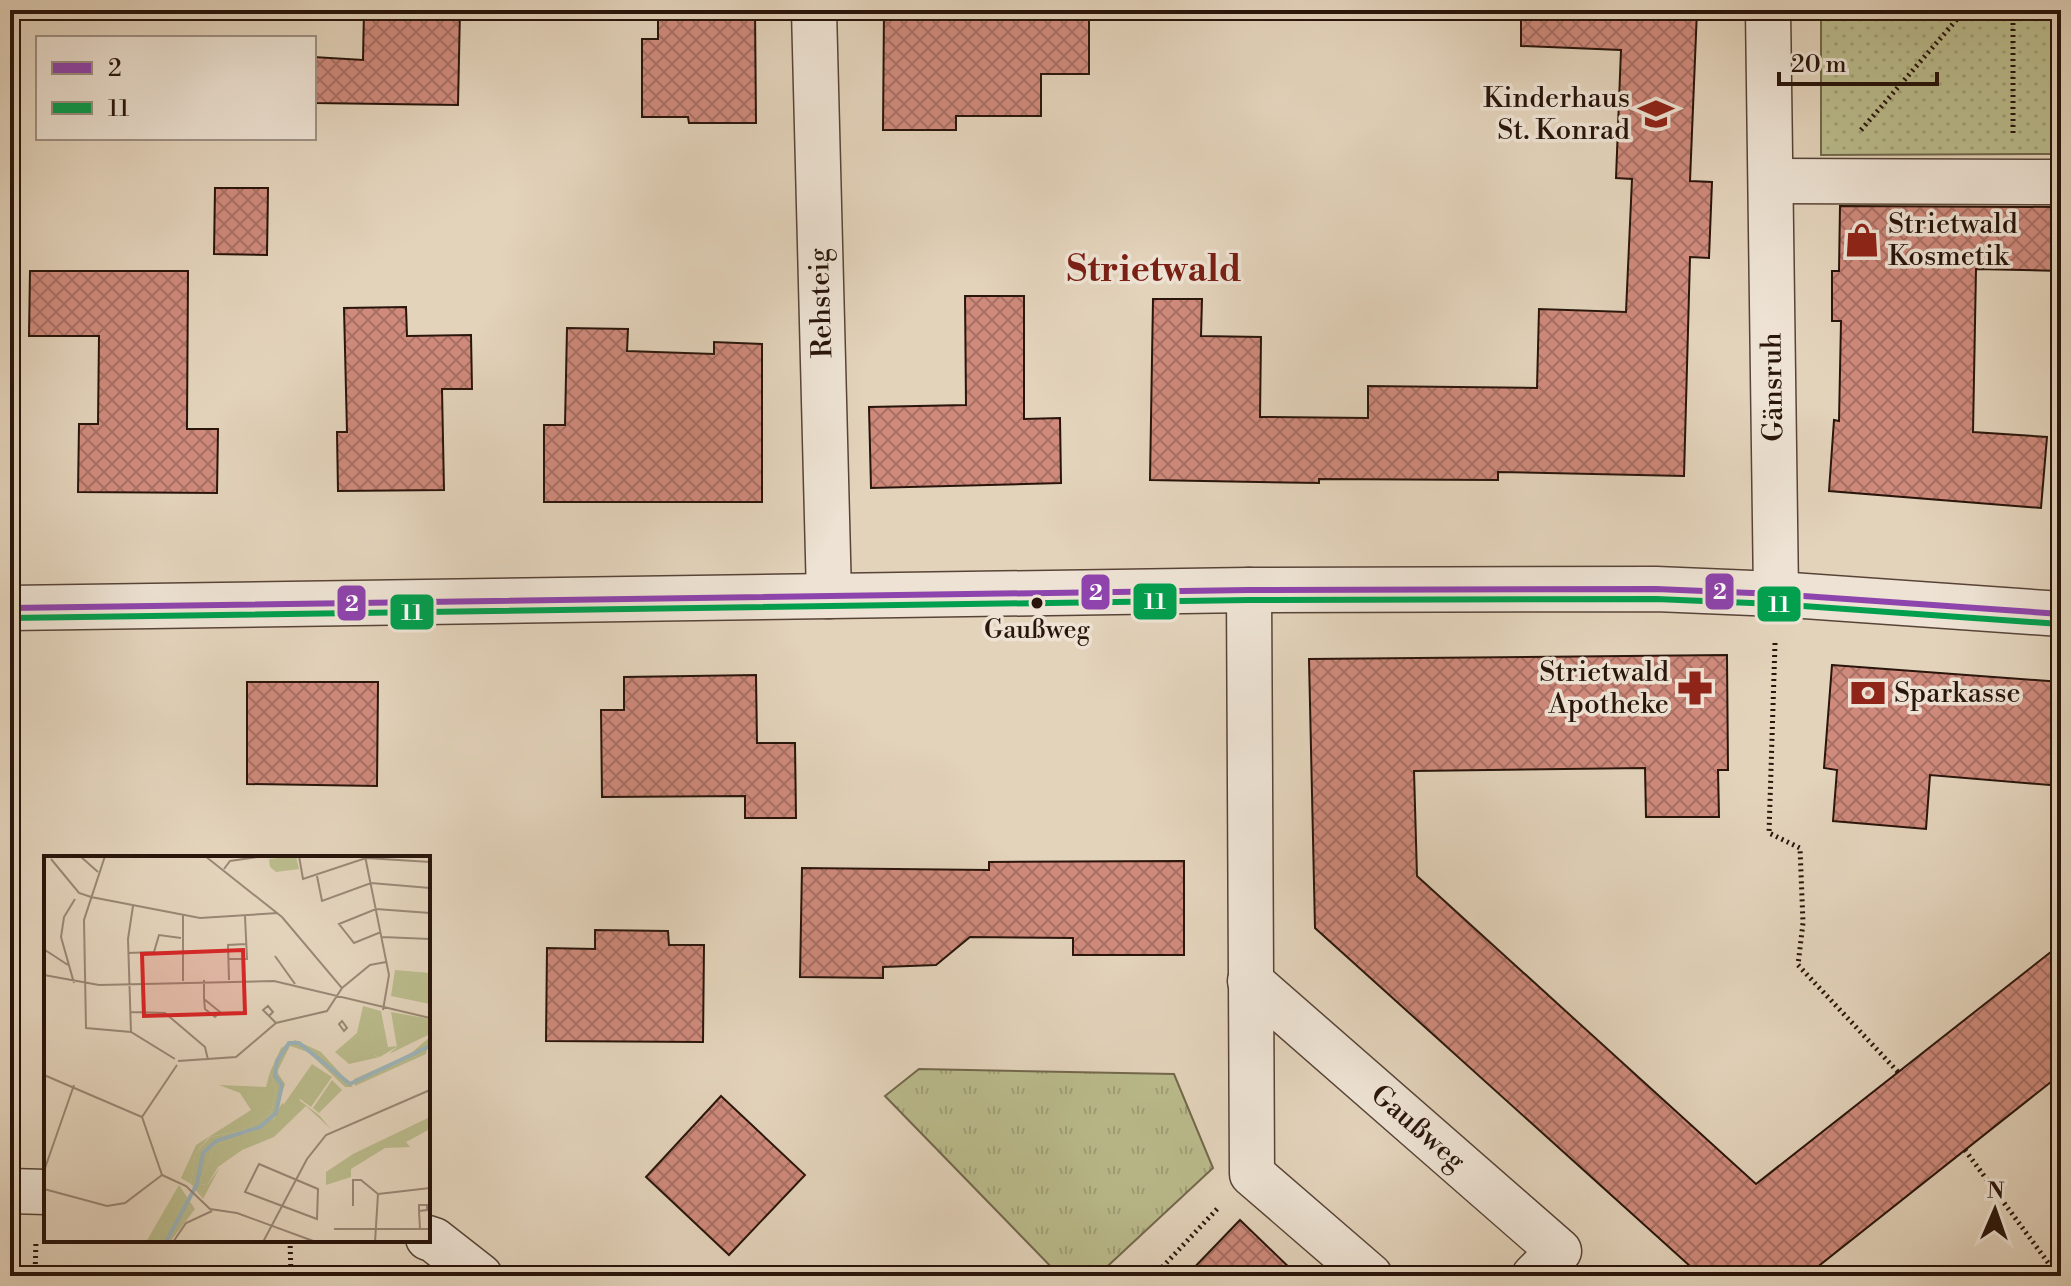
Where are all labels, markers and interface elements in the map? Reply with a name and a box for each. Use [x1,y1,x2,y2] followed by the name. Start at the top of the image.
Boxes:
[36,36,316,140] legend
[1779,36,1937,86] scale bar
[1791,50,1847,80] text: 20 m
[108,54,122,84] text: 2
[1483,81,1630,148] place label: Kinderhaus St. Konrad
[108,94,130,124] text: 11
[1637,95,1675,133] school or university icon: Kinderhaus St. Konrad
[1888,207,2018,274] place label: Strietwald Kosmetik
[1843,221,1881,259] shop icon: Strietwald Kosmetik
[802,247,840,359] street label: Rehsteig
[1066,248,1242,293] district label: Strietwald
[1755,332,1791,442] street label: Gänsruh
[1704,572,1735,611] line badge: 2
[1080,573,1111,611] line badge: 2
[1713,579,1727,606] text: 2
[1089,580,1103,607] text: 2
[1132,582,1178,621] line badge: 11
[336,584,367,622] line badge: 2
[1756,585,1802,623] line badge: 11
[1144,589,1166,616] text: 11
[345,591,359,618] text: 2
[1768,592,1790,619] text: 11
[389,593,435,631] line badge: 11
[1029,595,1045,611] marker: Gaußweg
[401,600,423,627] text: 11
[984,614,1091,646] place label: Gaußweg
[1539,655,1669,722] place label: Strietwald Apotheke
[1676,669,1714,707] pharmacy icon: Strietwald Apotheke
[1849,674,1887,712] bank icon: Sparkasse
[1894,676,2021,711] place label: Sparkasse
[44,856,430,1242] inset map
[1363,1077,1473,1179] street label: Gaußweg
[1955,1170,2035,1250] north arrow
[1986,1178,2005,1205] text: N

